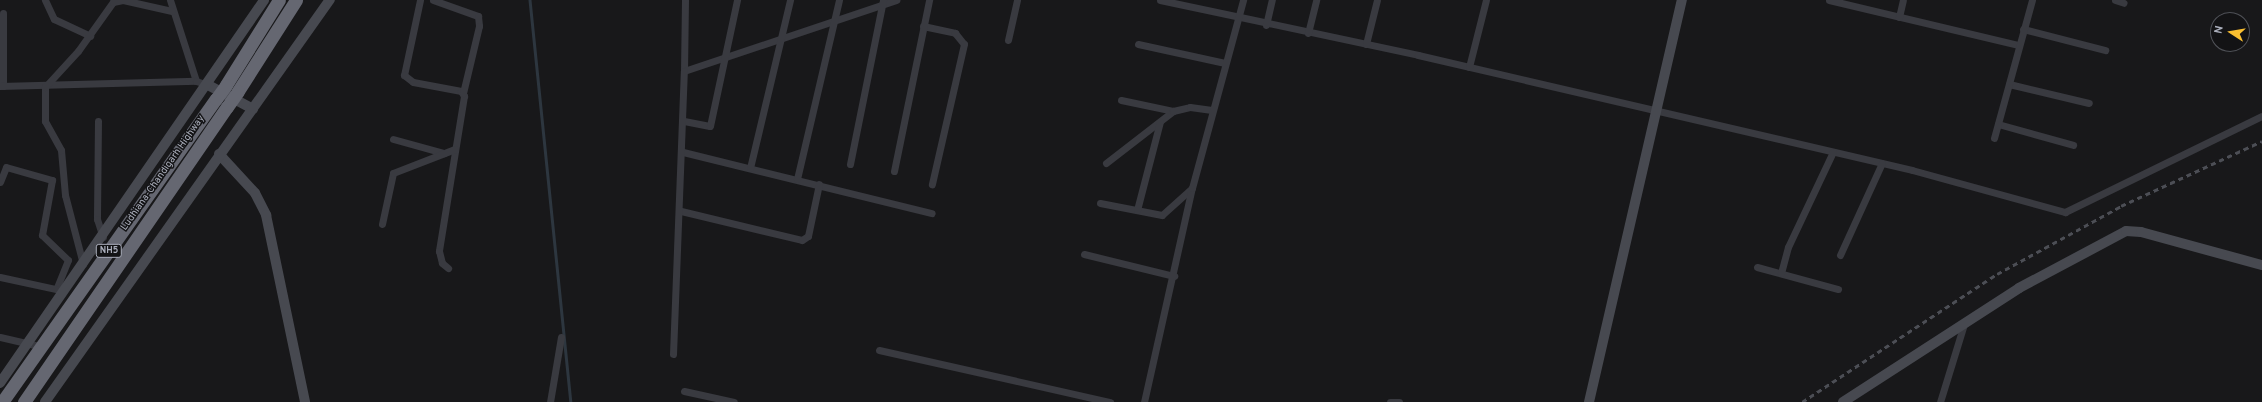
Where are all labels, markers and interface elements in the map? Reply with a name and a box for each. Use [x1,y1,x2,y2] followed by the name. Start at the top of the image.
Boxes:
[2210,12,2250,52] north arrow
[2212,24,2227,35] text: N
[119,113,207,233] street label: Ludhiana-Chandigarh Highway
[95,244,123,258] road number: NH5

